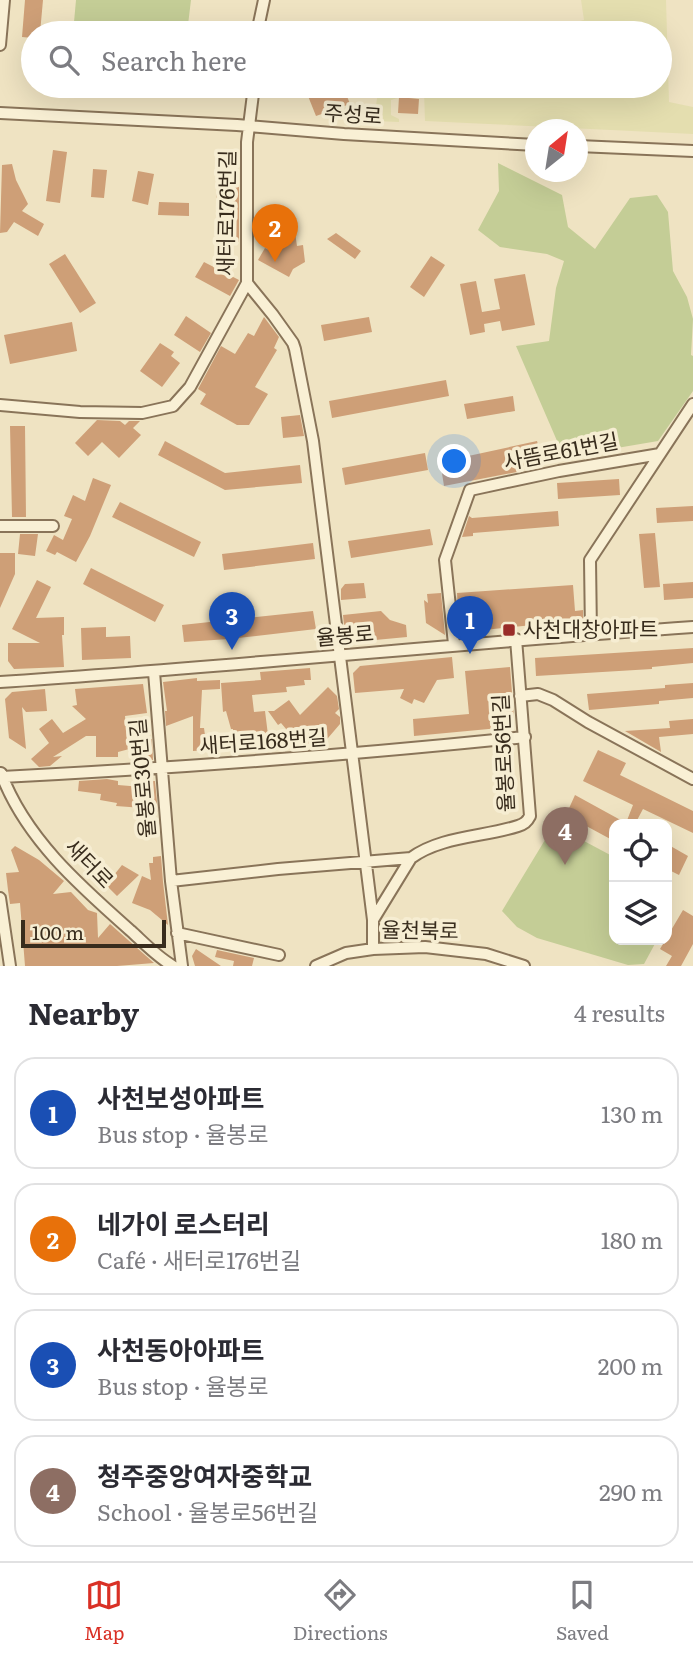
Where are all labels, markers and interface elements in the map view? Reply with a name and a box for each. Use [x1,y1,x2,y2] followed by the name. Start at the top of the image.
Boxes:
[21,21,672,98] search box
[101,40,247,79] text: Search here
[45,41,83,79] icon: search
[323,95,383,130] street label: 주성로
[525,119,588,182] north arrow
[208,149,241,276] street label: 새터로176번길
[252,204,298,262] pin: 2
[500,423,621,476] street label: 사뜸로61번길
[437,444,471,478] your location
[209,592,255,650] pin: 3
[447,596,493,654] pin: 1
[523,612,658,643] place label: 사천대창아파트
[315,616,375,651] street label: 율봉로
[501,622,517,638] marker: 사천대창아파트
[483,693,520,813] street label: 율봉로56번길
[120,717,161,839] street label: 율봉로30번길
[198,720,328,759] street label: 새터로168번길
[542,807,588,865] pin: 4
[609,819,672,945] map controls
[609,819,672,882] button: locate
[60,831,122,894] street label: 새터로
[609,882,672,945] button: layers
[381,912,459,945] street label: 율천북로
[21,917,166,949] scale bar
[32,918,84,946] text: 100 m
[28,990,139,1034] text: Nearby
[574,995,665,1029] text: 4 results
[97,1077,264,1116] text: 사천보성아파트
[48,1096,58,1130] text: 1
[601,1096,663,1130] text: 130 m
[97,1116,269,1150] text: Bus stop · 율봉로
[97,1203,270,1242] text: 네가이 로스터리
[47,1222,59,1256] text: 2
[601,1222,663,1256] text: 180 m
[97,1242,301,1276] text: Café · 새터로176번길
[97,1329,264,1368] text: 사천동아아파트
[47,1348,59,1382] text: 3
[598,1348,663,1382] text: 200 m
[97,1368,269,1402] text: Bus stop · 율봉로
[97,1455,312,1494] text: 청주중앙여자중학교
[46,1474,60,1508] text: 4
[599,1474,663,1508] text: 290 m
[97,1494,318,1528] text: School · 율봉로56번길
[84,1576,125,1646] tab: Map
[293,1576,388,1646] tab: Directions
[556,1576,609,1646] tab: Saved

